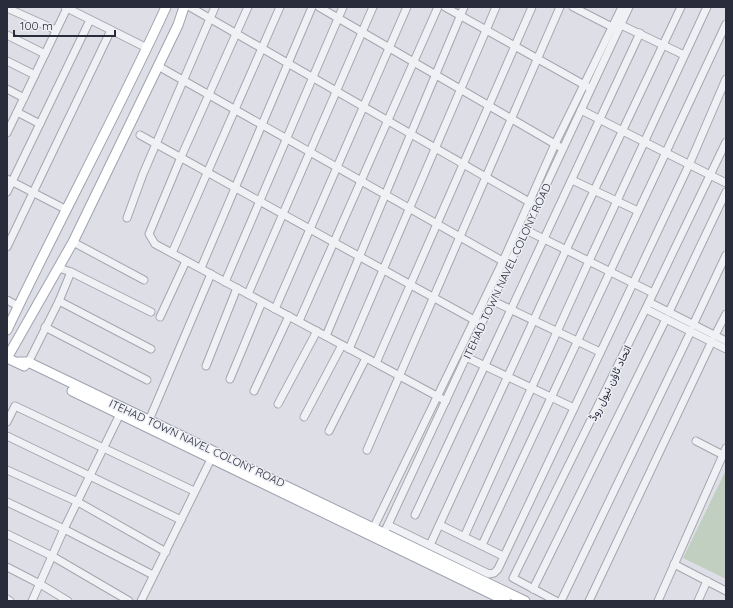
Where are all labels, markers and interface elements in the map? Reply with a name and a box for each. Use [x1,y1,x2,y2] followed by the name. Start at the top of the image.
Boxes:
[14,12,115,38] scale bar
[20,18,53,33] text: 100 m
[460,181,554,361] street label: ITEHAD TOWN NAVEL COLONY ROAD
[586,343,634,423] street label: اتحاد ٹاؤن نیول روڈ
[107,396,287,490] street label: ITEHAD TOWN NAVEL COLONY ROAD

